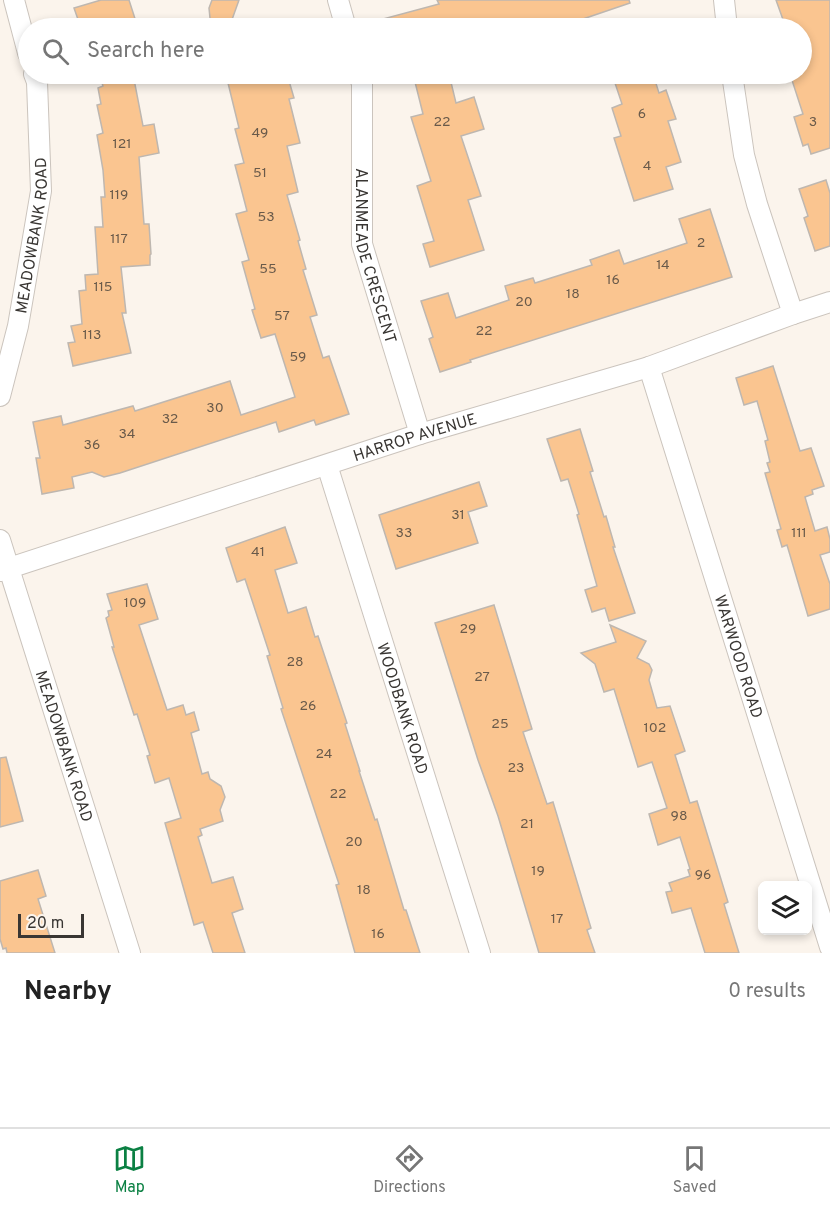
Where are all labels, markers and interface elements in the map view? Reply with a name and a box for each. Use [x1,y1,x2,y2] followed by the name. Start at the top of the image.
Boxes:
[18,18,812,84] search box
[39,35,72,68] icon: search
[87,38,205,65] text: Search here
[638,106,646,123] house number: 6
[433,114,451,131] house number: 22
[809,114,817,131] house number: 3
[252,125,268,142] house number: 49
[112,136,132,153] house number: 121
[12,157,53,315] street label: MEADOWBANK ROAD
[643,158,651,175] house number: 4
[253,165,267,182] house number: 51
[350,168,400,346] street label: ALANMEADE CRESCENT
[110,187,128,204] house number: 119
[257,209,275,226] house number: 53
[110,231,128,248] house number: 117
[697,235,705,252] house number: 2
[656,257,670,274] house number: 14
[259,261,277,278] house number: 55
[606,272,620,289] house number: 16
[93,279,113,296] house number: 115
[566,286,580,303] house number: 18
[515,294,533,311] house number: 20
[274,308,290,325] house number: 57
[475,323,493,340] house number: 22
[83,327,101,344] house number: 113
[290,349,306,366] house number: 59
[206,400,224,417] house number: 30
[351,410,480,467] street label: HARROP AVENUE
[162,411,178,428] house number: 32
[118,426,136,443] house number: 34
[84,437,100,454] house number: 36
[451,507,465,524] house number: 31
[396,525,412,542] house number: 33
[791,525,807,542] house number: 111
[251,544,265,561] house number: 41
[709,593,766,721] street label: WARWOOD ROAD
[124,595,146,612] house number: 109
[460,621,476,638] house number: 29
[371,641,431,777] street label: WOODBANK ROAD
[286,654,304,671] house number: 28
[30,668,96,825] street label: MEADOWBANK ROAD
[474,669,490,686] house number: 27
[300,698,316,715] house number: 26
[491,716,509,733] house number: 25
[644,720,666,737] house number: 102
[315,746,333,763] house number: 24
[508,760,525,777] house number: 23
[329,786,347,803] house number: 22
[671,808,687,825] house number: 98
[520,816,534,833] house number: 21
[345,834,363,851] house number: 20
[531,863,545,880] house number: 19
[695,867,711,884] house number: 96
[758,881,812,935] map controls
[758,881,812,935] button: layers
[357,882,371,899] house number: 18
[18,911,84,938] scale bar
[551,911,563,928] house number: 17
[27,914,64,934] text: 20 m
[371,926,385,943] house number: 16
[24,976,112,1009] text: Nearby
[728,979,806,1005] text: 0 results
[113,1142,146,1198] tab: Map
[373,1142,446,1198] tab: Directions
[673,1142,717,1198] tab: Saved

